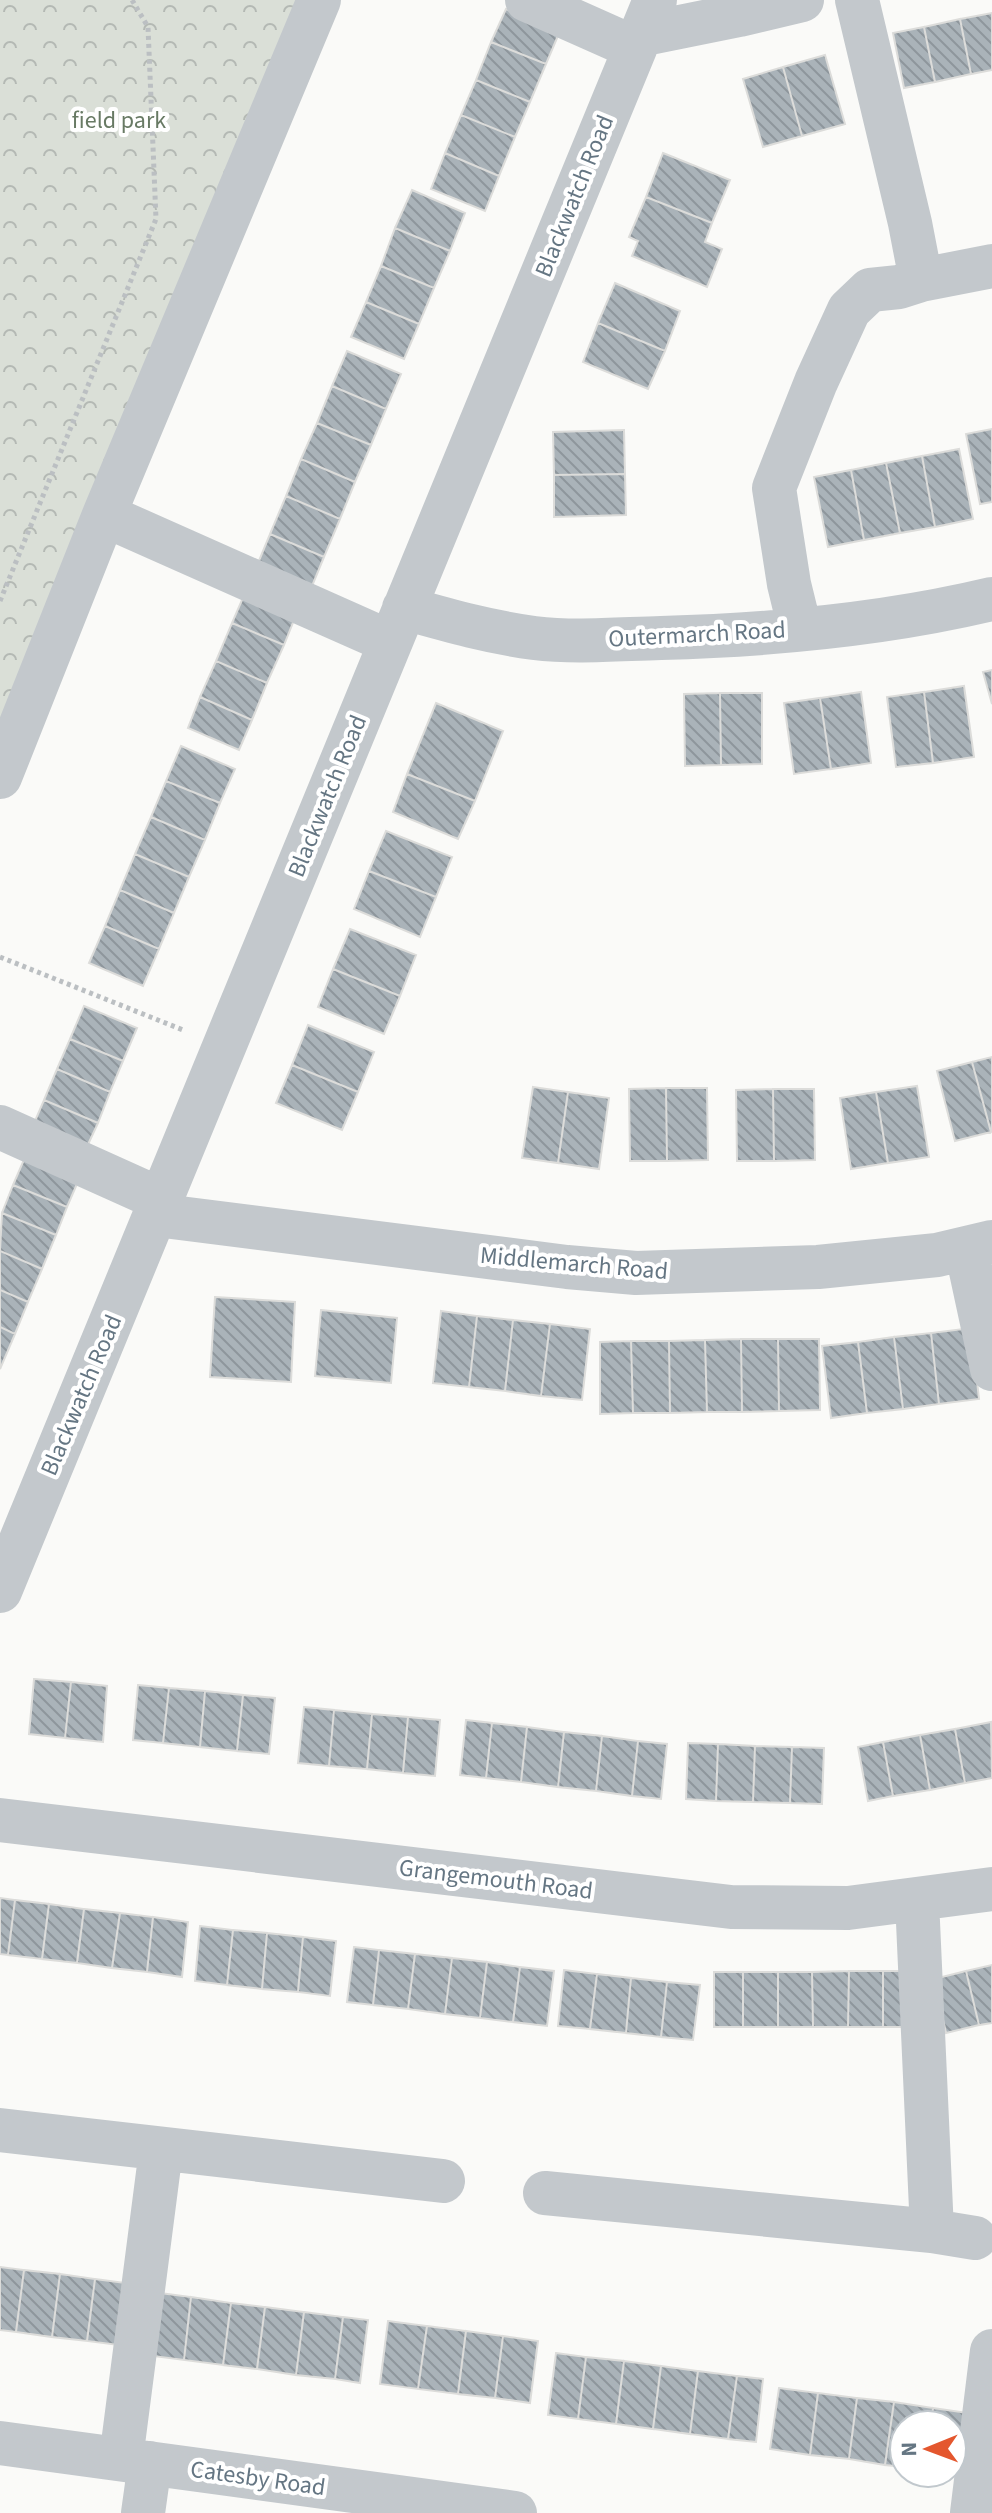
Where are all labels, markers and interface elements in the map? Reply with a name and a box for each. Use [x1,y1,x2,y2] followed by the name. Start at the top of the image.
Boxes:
[72,103,166,138] park label: field park
[526,110,623,282] street label: Blackwatch Road
[608,612,787,657] street label: Outermarch Road
[279,710,376,882] street label: Blackwatch Road
[479,1238,669,1289] street label: Middlemarch Road
[32,1309,131,1481] street label: Blackwatch Road
[397,1850,595,1909] street label: Grangemouth Road
[888,2409,968,2489] north arrow
[893,2442,925,2457] text: N
[188,2452,328,2505] street label: Catesby Road

